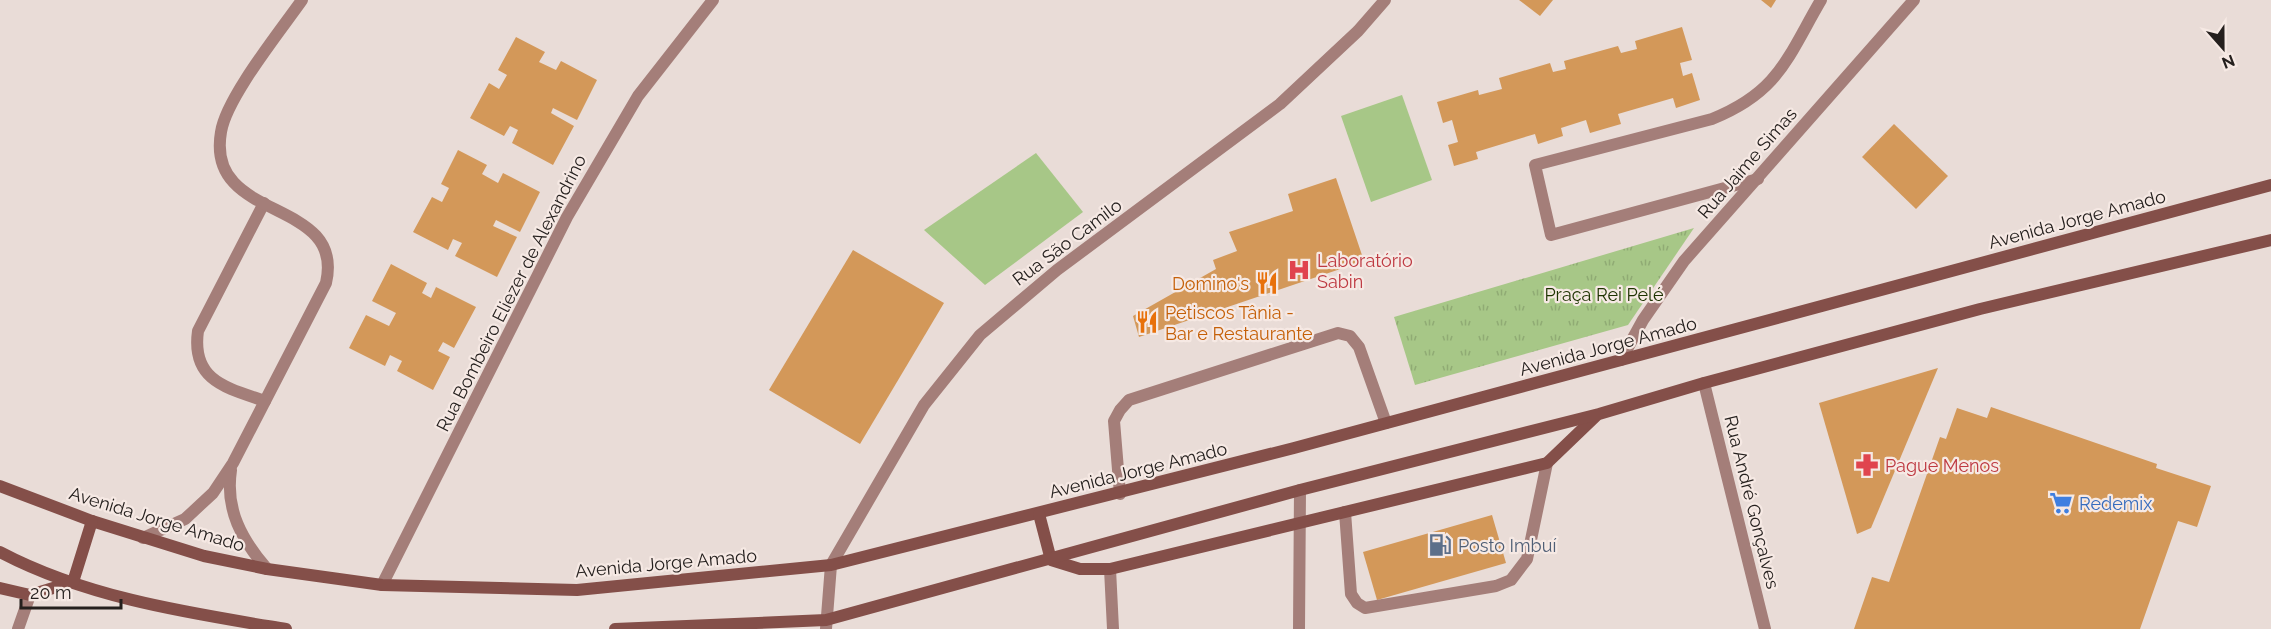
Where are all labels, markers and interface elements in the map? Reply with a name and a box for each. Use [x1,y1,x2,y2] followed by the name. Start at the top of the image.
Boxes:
[2193,18,2253,78] north arrow
[2219,50,2237,73] text: N
[1693,103,1801,223] street label: Rua Jaime Simas
[432,151,590,435] street label: Rua Bombeiro Eliezer de Alexandrino
[1986,185,2168,253] street label: Avenida Jorge Amado
[1008,194,1126,290] street label: Rua São Camilo
[1317,250,1413,292] place label: Laboratório Sabin
[1286,257,1312,283] hospital icon: Laboratório Sabin
[1254,270,1280,296] restaurant icon: Domino's
[1172,273,1249,294] place label: Domino's
[1544,284,1664,305] park label: Praça Rei Pelé
[1165,302,1313,344] place label: Petiscos Tânia - Bar e Restaurante
[1134,309,1160,335] restaurant icon: Petiscos Tânia - Bar e Restaurante
[1517,312,1699,380] street label: Avenida Jorge Amado
[1720,413,1784,591] street label: Rua André Gonçalves
[1047,438,1229,502] street label: Avenida Jorge Amado
[1854,452,1880,478] pharmacy icon: Pague Menos
[1885,455,1999,476] place label: Pague Menos
[67,482,248,556] street label: Avenida Jorge Amado
[2048,490,2074,516] supermarket icon: Redemix
[2079,493,2152,514] place label: Redemix
[1427,532,1453,558] fuel station icon: Posto Imbuí
[1458,535,1556,556] place label: Posto Imbuí
[574,545,758,581] street label: Avenida Jorge Amado
[21,572,122,610] scale bar
[30,582,72,603] text: 20 m

